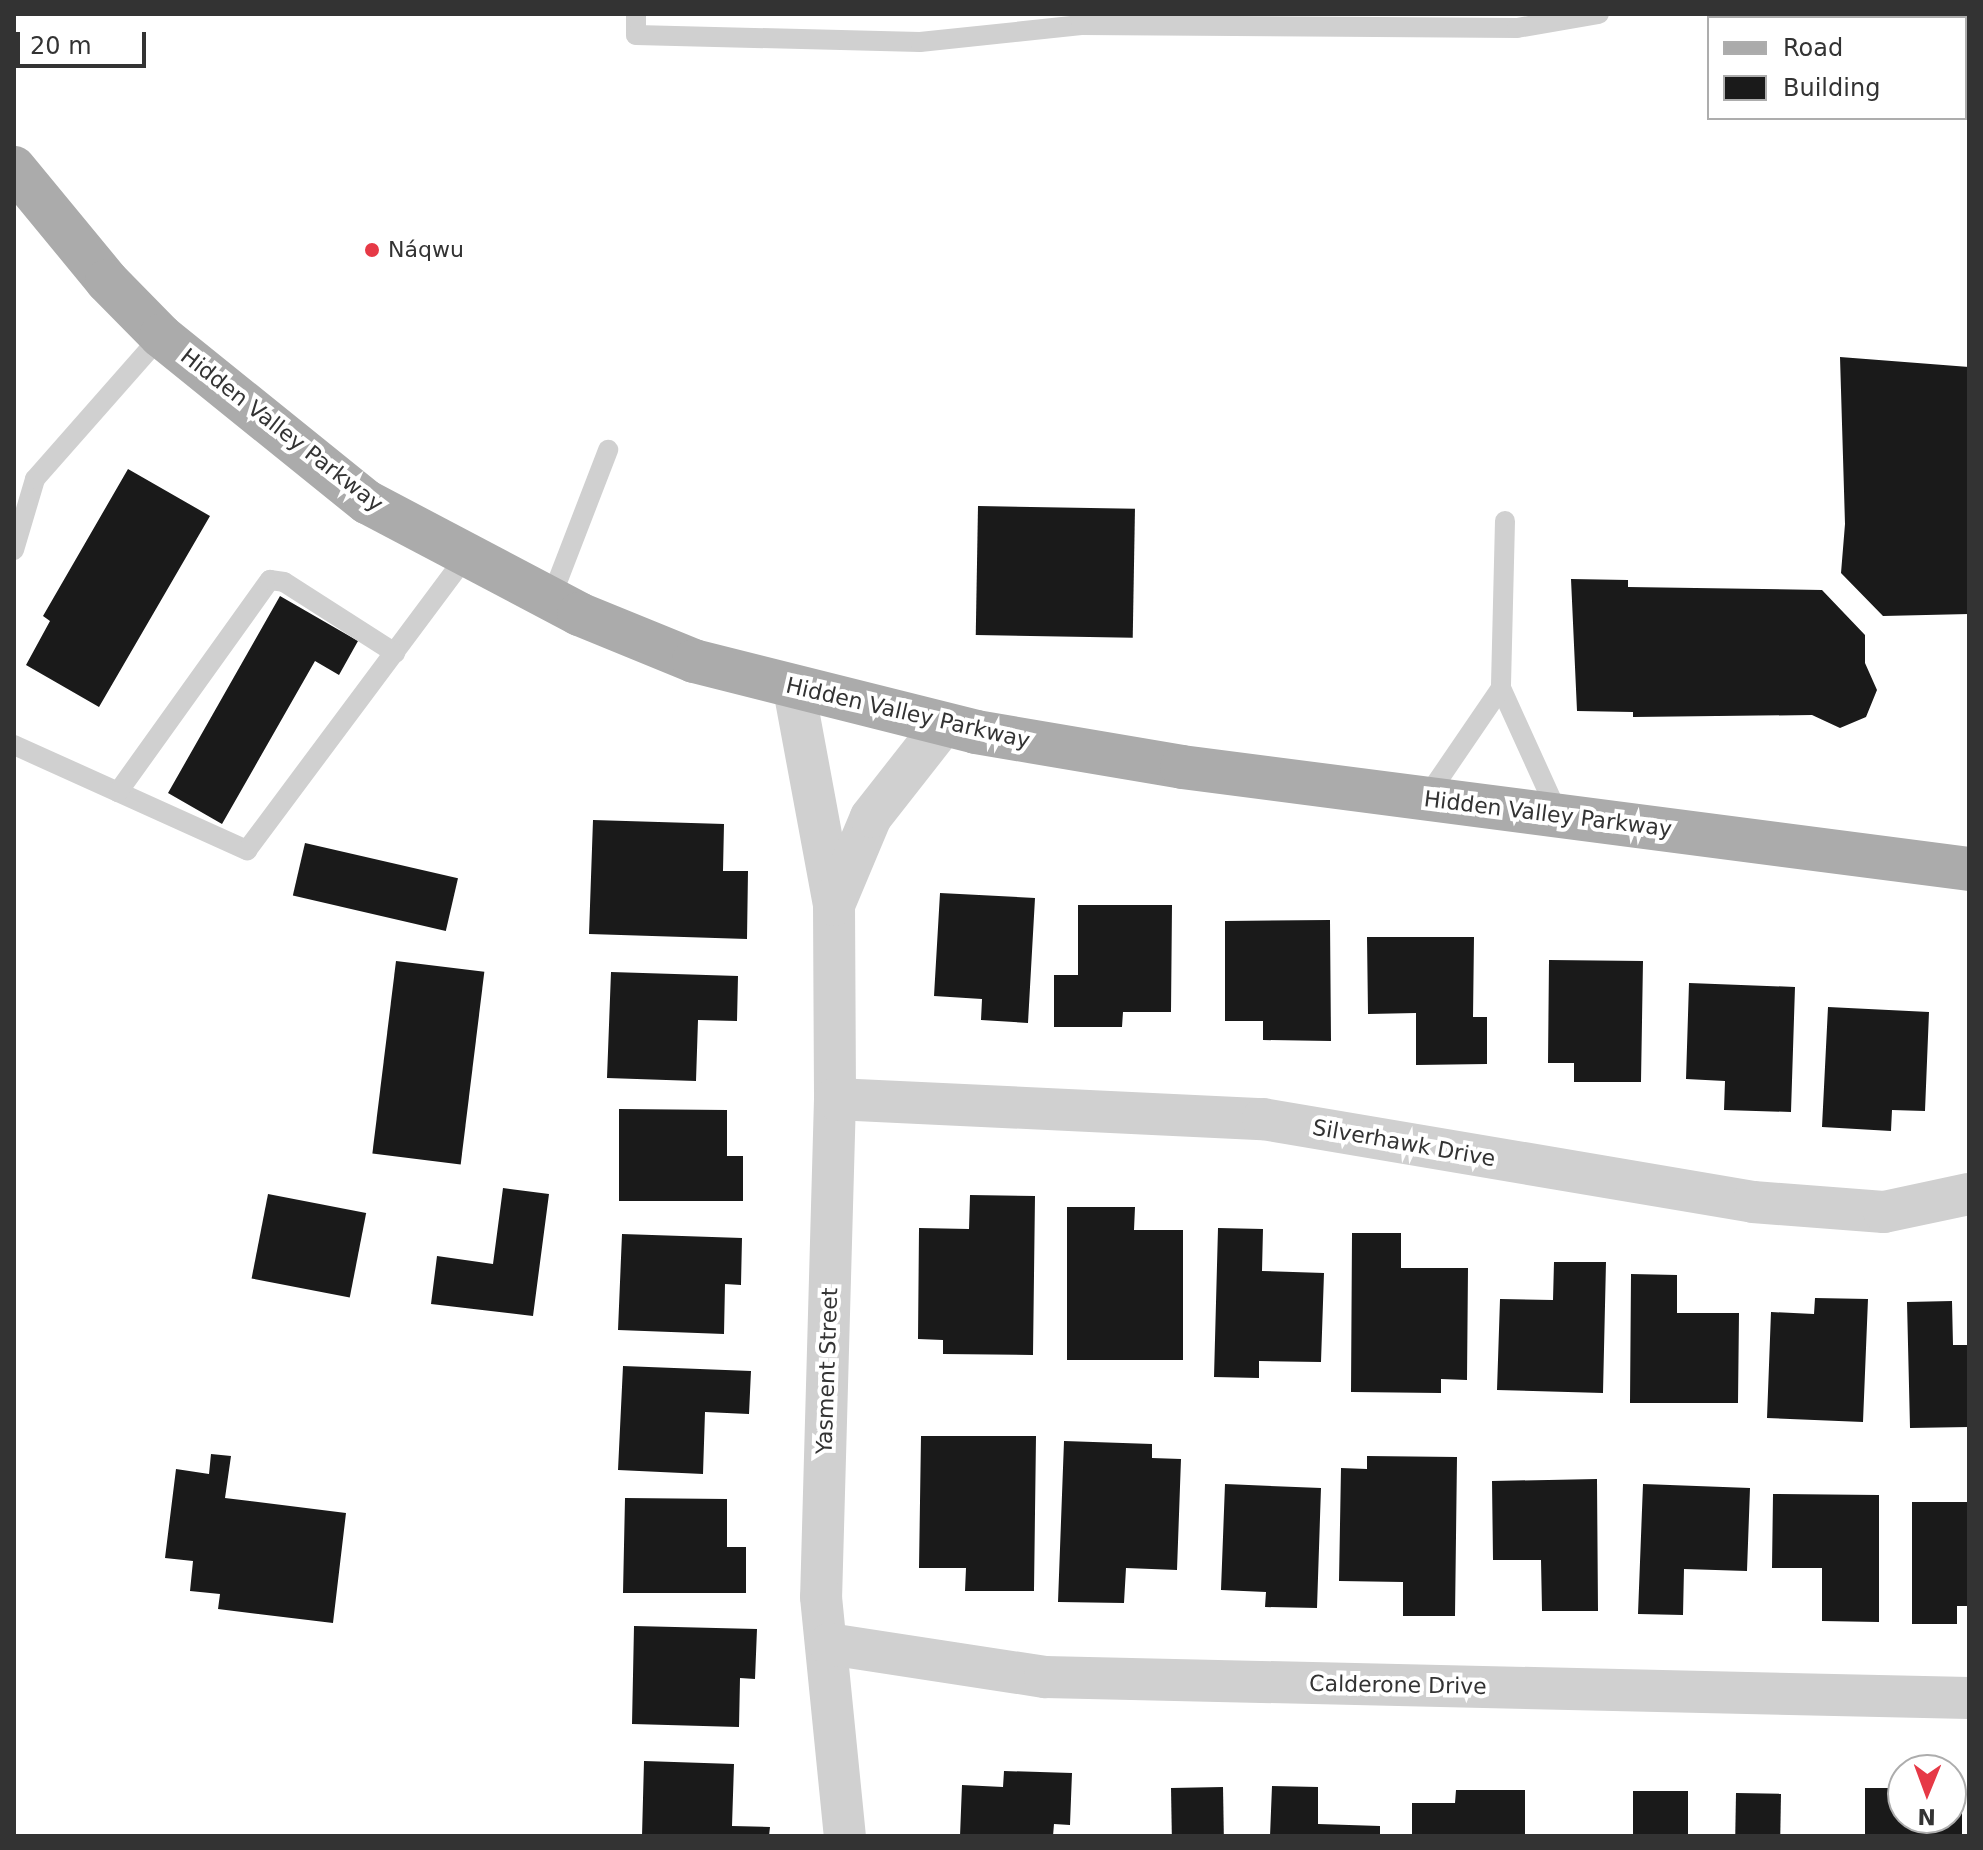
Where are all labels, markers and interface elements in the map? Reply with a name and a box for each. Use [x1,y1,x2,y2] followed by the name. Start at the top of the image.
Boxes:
[20,16,150,66] scale bar
[1707,16,1967,120] legend
[30,32,92,60] text: 20 m
[1783,34,1843,62] text: Road
[1783,74,1880,102] text: Building
[388,237,464,263] place label: Náqwu
[363,241,381,259] marker: Náqwu
[175,343,389,517] street label: Hidden Valley Parkway
[783,672,1033,754] street label: Hidden Valley Parkway
[1422,786,1674,842] street label: Hidden Valley Parkway
[1311,1114,1497,1172] street label: Silverhawk Drive
[811,1287,843,1455] street label: Yasment Street
[1309,1670,1487,1700] street label: Calderone Drive
[1887,1754,1967,1834] north arrow
[1917,1804,1936,1829] text: N

